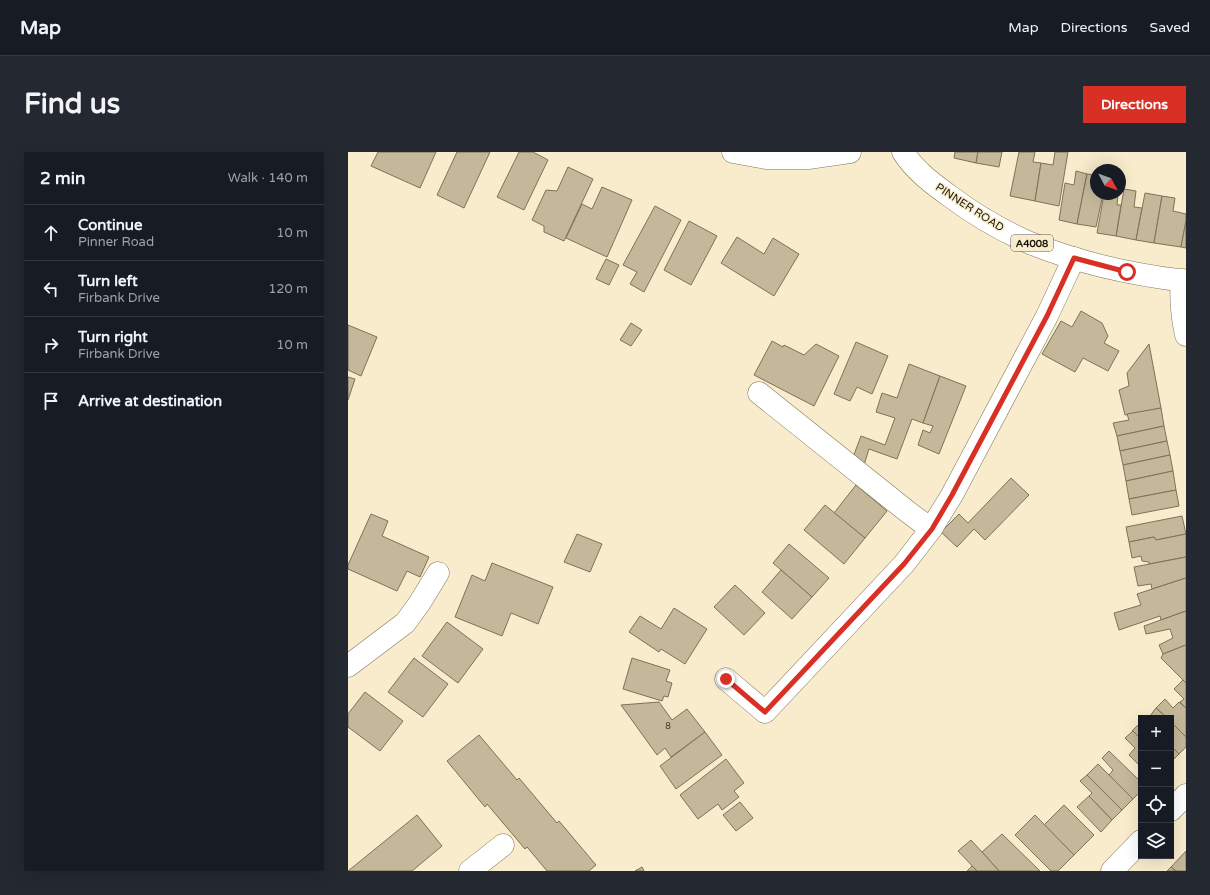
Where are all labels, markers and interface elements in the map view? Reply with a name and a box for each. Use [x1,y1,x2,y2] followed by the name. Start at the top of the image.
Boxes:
[20,17,61,39] text: Map
[1008,19,1039,36] text: Map
[1061,19,1128,36] text: Directions
[1150,19,1190,36] text: Saved
[1083,86,1186,123] button: Directions
[24,87,120,121] text: Find us
[1090,164,1126,200] north arrow
[40,168,85,189] text: 2 min
[228,170,308,186] text: Walk · 140 m
[933,180,1006,234] street label: PINNER ROAD
[78,216,142,234] text: Continue
[40,222,62,244] icon: ahead
[276,225,308,241] text: 10 m
[78,234,154,250] text: Pinner Road
[1011,235,1053,251] road number: A4008
[1118,263,1136,281] route start
[78,272,138,290] text: Turn left
[40,278,62,300] icon: left
[268,281,308,297] text: 120 m
[78,290,160,306] text: Firbank Drive
[78,328,148,346] text: Turn right
[40,334,62,356] icon: right
[276,337,308,353] text: 10 m
[78,346,160,362] text: Firbank Drive
[40,390,62,412] icon: arrive
[78,392,222,410] text: Arrive at destination
[717,670,735,688] route end
[1138,715,1174,859] map controls
[1138,715,1174,751] button: +
[665,721,671,732] house number: 8
[1138,751,1174,787] button: −
[1138,787,1174,823] button: locate
[1138,823,1174,859] button: layers

